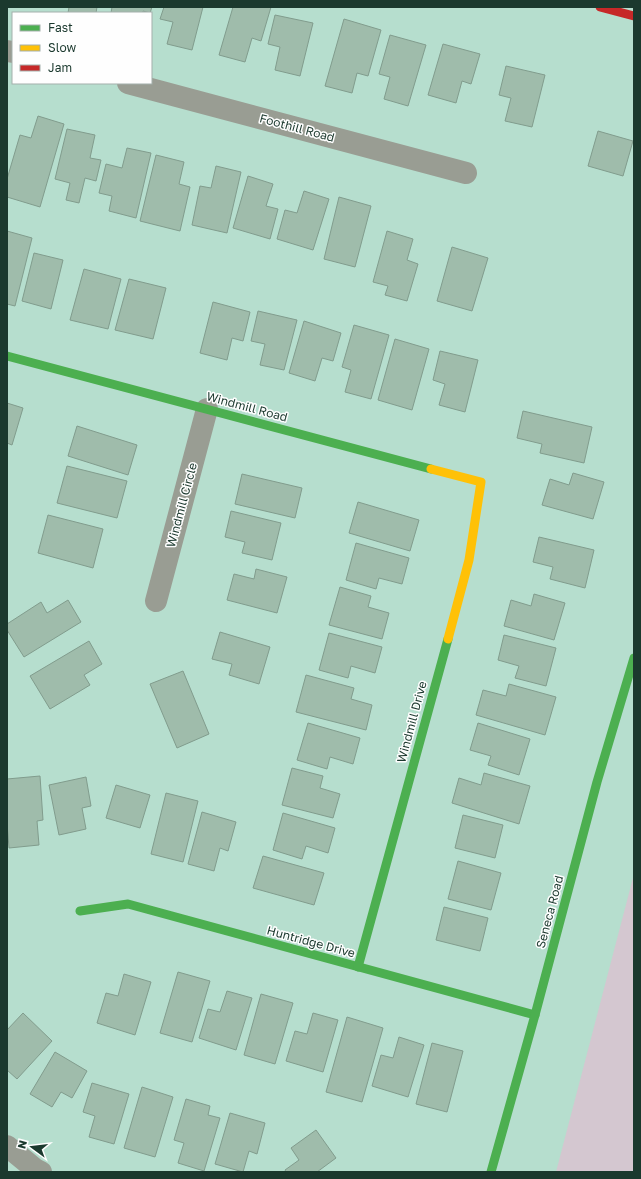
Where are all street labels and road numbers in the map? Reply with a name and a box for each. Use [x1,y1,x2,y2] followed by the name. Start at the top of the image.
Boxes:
[258,110,336,145] street label: Foothill Road
[205,388,289,425] street label: Windmill Road
[163,461,200,549] street label: Windmill Circle
[393,679,430,764] street label: Windmill Drive
[533,874,566,950] street label: Seneca Road
[265,923,357,961] street label: Huntridge Drive

